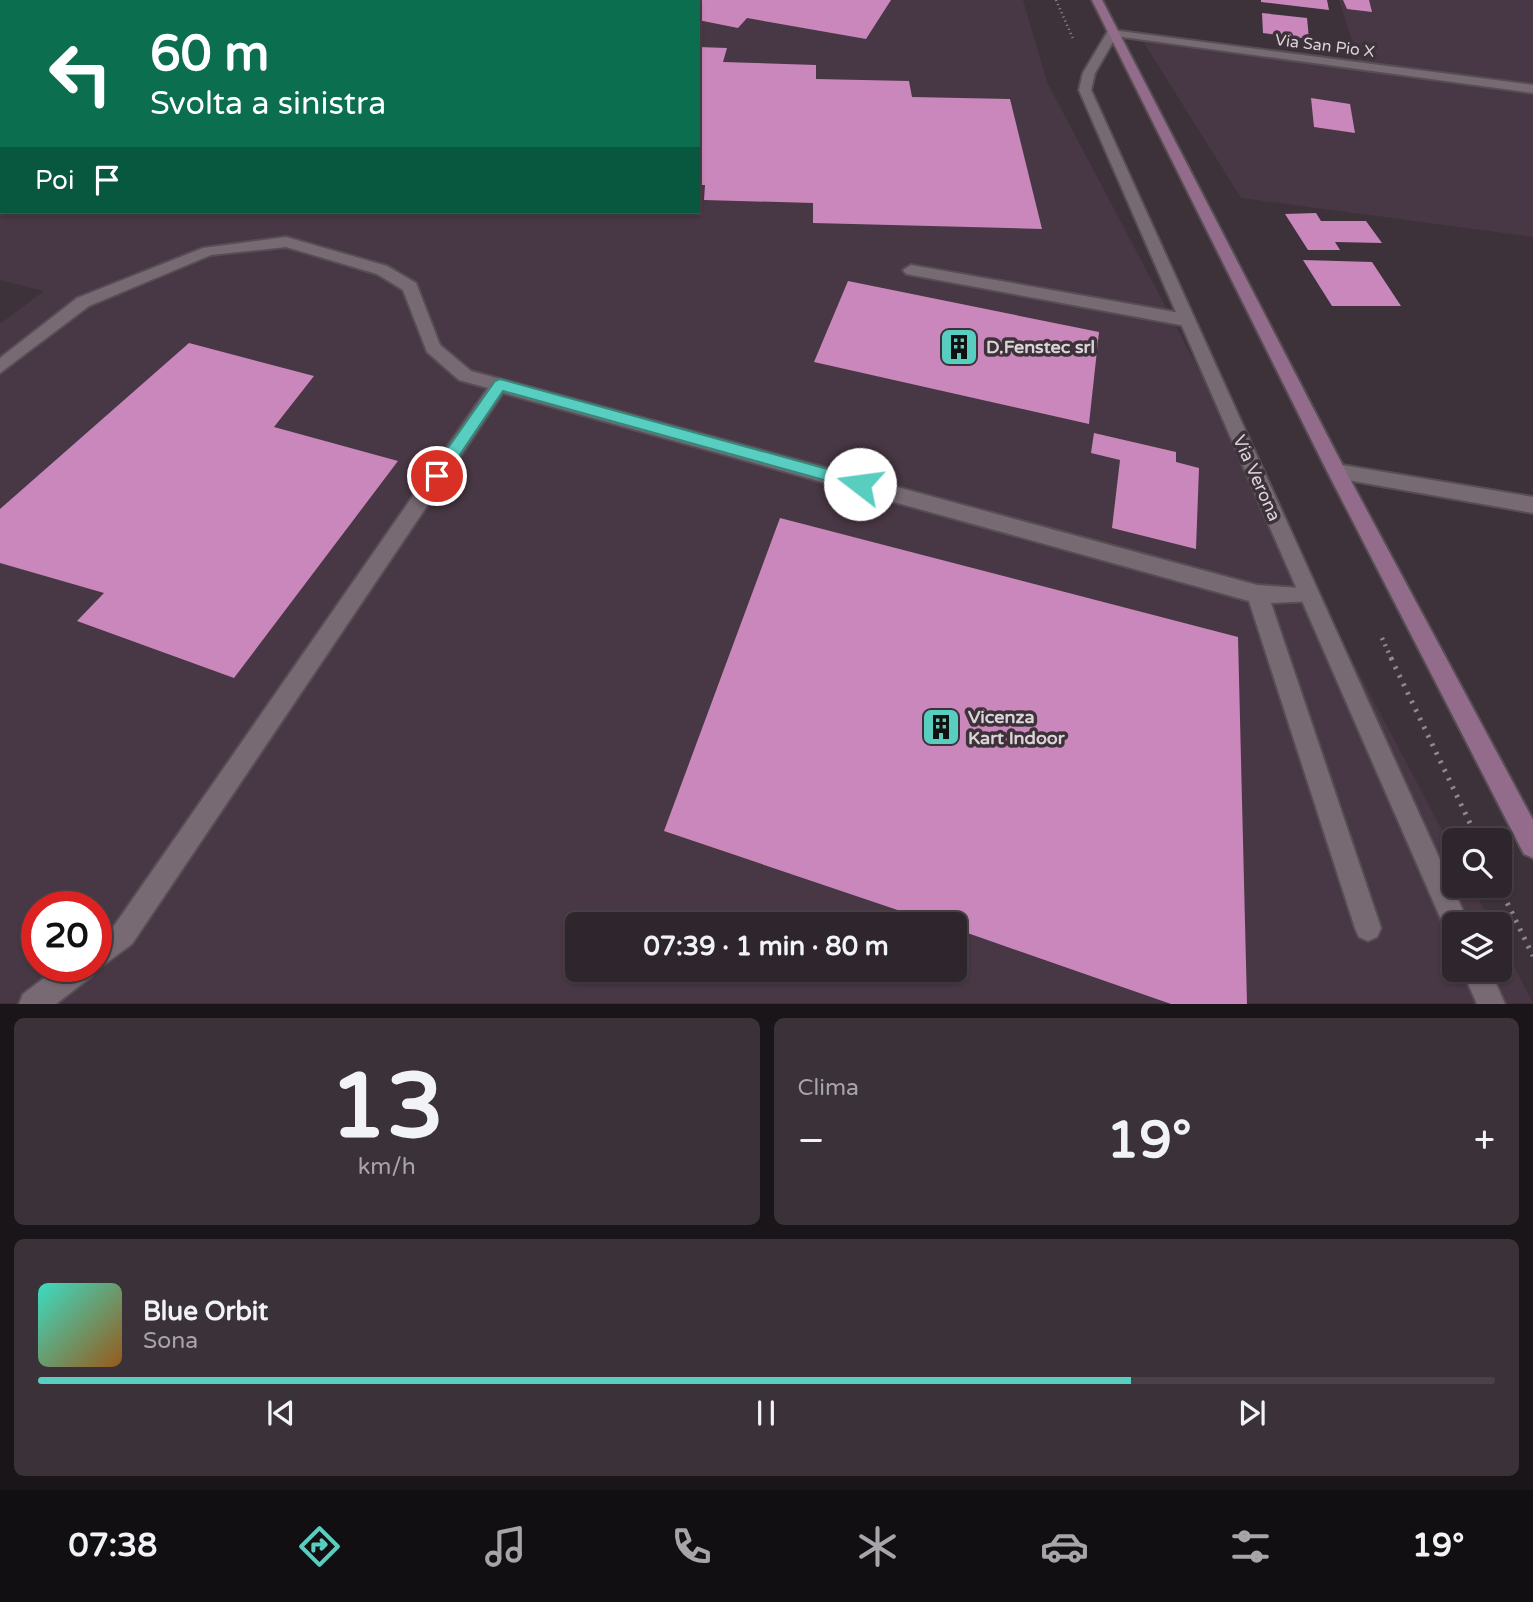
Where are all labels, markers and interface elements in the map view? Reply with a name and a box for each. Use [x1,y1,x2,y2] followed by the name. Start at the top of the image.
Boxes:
[150,25,269,84] text: 60 m
[35,28,126,119] icon: left
[1274,30,1376,62] street label: Via San Pio X
[150,85,386,123] text: Svolta a sinistra
[88,161,126,199] icon: arrive
[35,165,74,196] text: Poi
[938,326,980,368] building icon: D.Fenstec srl
[986,336,1095,358] place label: D.Fenstec srl
[1228,432,1286,524] street label: Via Verona
[407,446,467,506] pin
[823,447,897,521] position arrow
[418,457,456,495] icon: arrive
[920,706,962,748] building icon: Vicenza Kart Indoor
[968,706,1066,749] place label: Vicenza Kart Indoor
[1442,828,1512,982] map controls
[1442,828,1512,898] button: search
[21,891,112,982] speed limit sign: 20
[1442,912,1512,982] button: layers
[643,931,889,962] text: 07:39 · 1 min · 80 m
[330,1052,444,1162] text: 13
[798,1074,859,1102] text: Clima
[1107,1109,1192,1172] text: 19°
[798,1118,825,1164] text: −
[1474,1118,1495,1164] text: +
[358,1153,416,1181] text: km/h
[143,1296,268,1327] text: Blue Orbit
[143,1327,198,1355] text: Sona
[262,1394,300,1432] icon: previous
[747,1394,785,1432] icon: pause
[1233,1394,1271,1432] icon: next
[295,1522,344,1571] icon: directions
[481,1522,530,1571] icon: music
[667,1522,716,1571] icon: phone
[853,1522,902,1571] icon: climate
[1040,1522,1089,1571] icon: car
[1226,1522,1275,1571] icon: filters
[69,1527,157,1565] text: 07:38
[1412,1527,1464,1565] text: 19°

